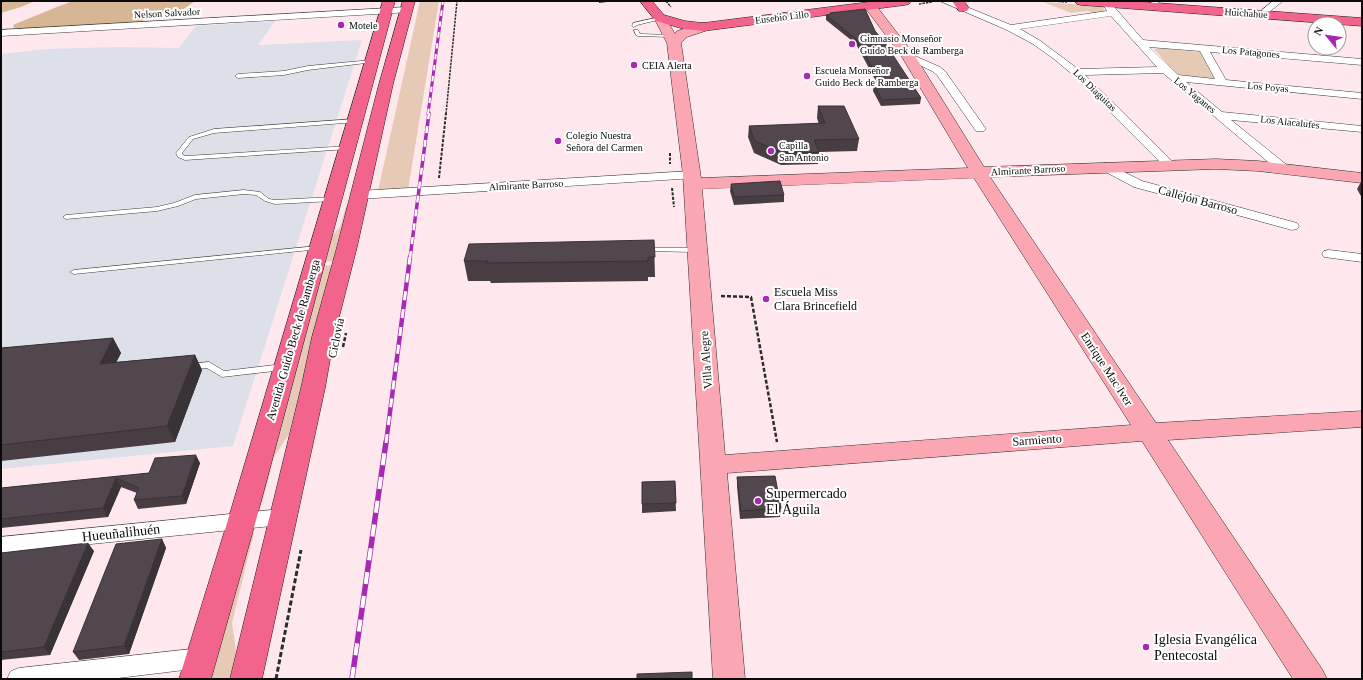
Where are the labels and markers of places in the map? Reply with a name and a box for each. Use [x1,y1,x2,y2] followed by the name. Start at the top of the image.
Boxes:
[336,20,346,30] marker: Motele
[349,20,378,31] place label: Motele
[860,33,964,56] place label: Gimnasio Monseñor Guido Beck de Ramberga
[847,39,857,49] marker: Gimnasio Monseñor Guido Beck de Ramberga
[629,60,639,70] marker: CEIA Alerta
[642,60,692,71] place label: CEIA Alerta
[815,65,919,88] place label: Escuela Monseñor Guido Beck de Ramberga
[802,71,812,81] marker: Escuela Monseñor Guido Beck de Ramberga
[566,130,643,153] place label: Colegio Nuestra Señora del Carmen
[553,136,563,146] marker: Colegio Nuestra Señora del Carmen
[779,140,829,163] place label: Capilla San Antonio
[766,146,776,156] marker: Capilla San Antonio
[774,285,857,313] place label: Escuela Miss Clara Brincefield
[761,294,771,304] marker: Escuela Miss Clara Brincefield
[766,486,847,517] place label: Supermercado El Águila
[753,496,763,506] marker: Supermercado El Águila
[1154,632,1258,663] place label: Iglesia Evangélica Pentecostal
[1141,642,1151,652] marker: Iglesia Evangélica Pentecostal

